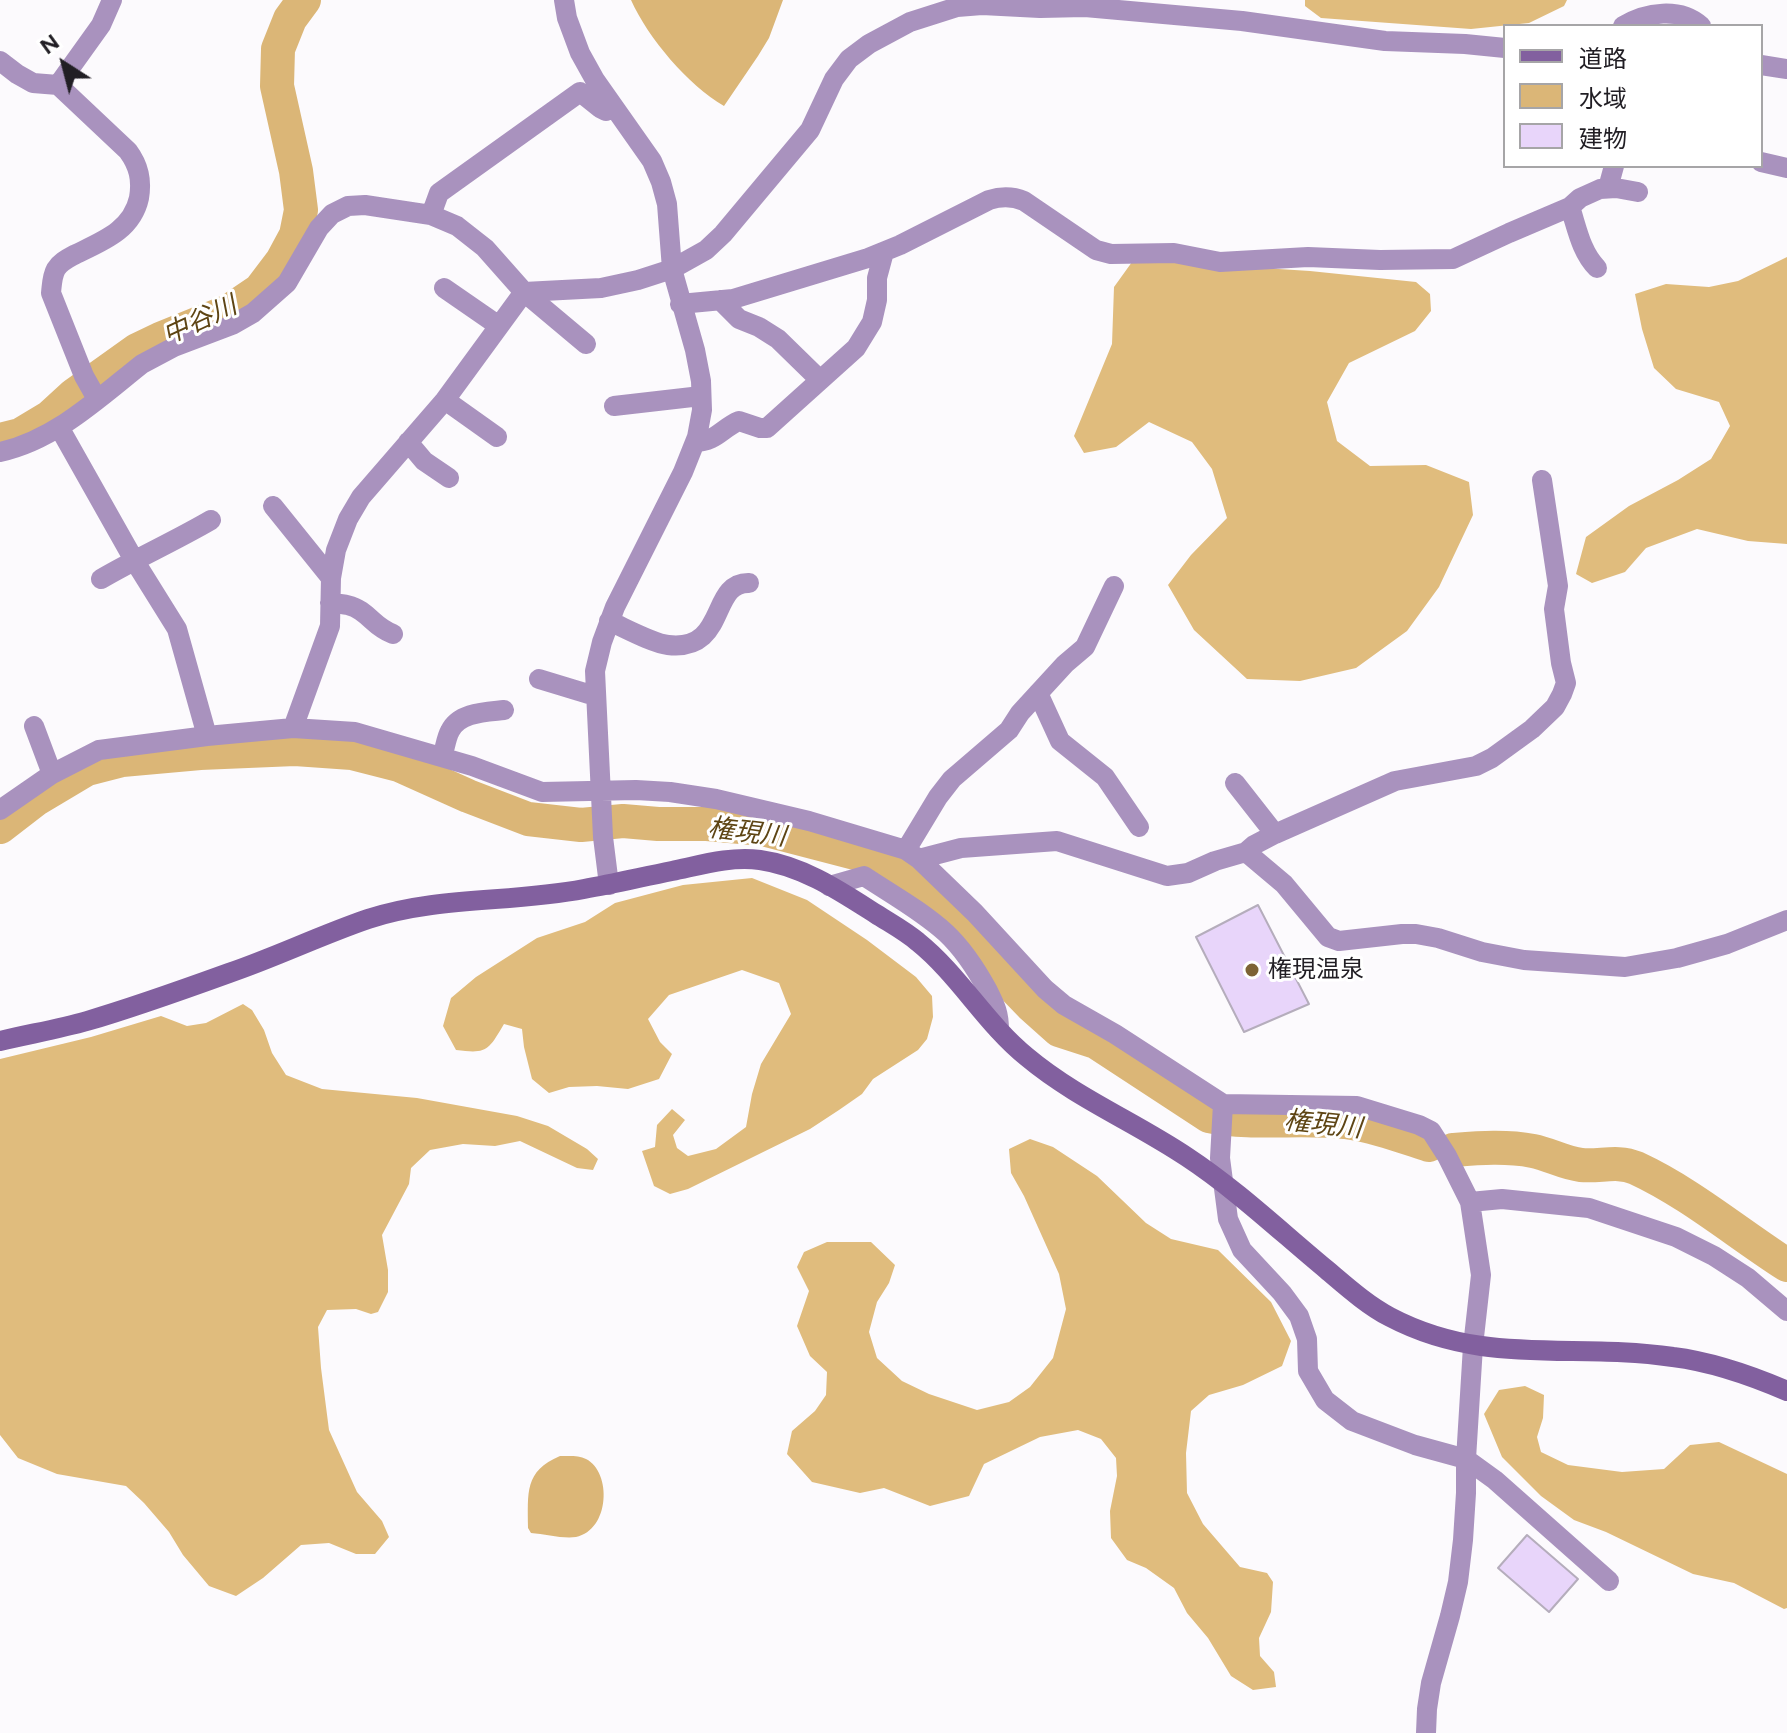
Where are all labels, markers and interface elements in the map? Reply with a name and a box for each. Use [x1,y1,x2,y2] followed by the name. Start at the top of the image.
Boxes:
[24,24,104,104] north arrow
[1503,24,1763,168] legend
[35,28,64,60] text: N
[1579,44,1627,73] text: 道路
[1579,84,1627,113] text: 水域
[1579,124,1627,153] text: 建物
[158,290,242,352] water label: 中谷川
[706,813,788,853] water label: 権現川
[1268,956,1364,984] place label: 権現温泉
[1243,961,1261,979] marker: 権現温泉
[1283,1105,1363,1145] water label: 権現川

